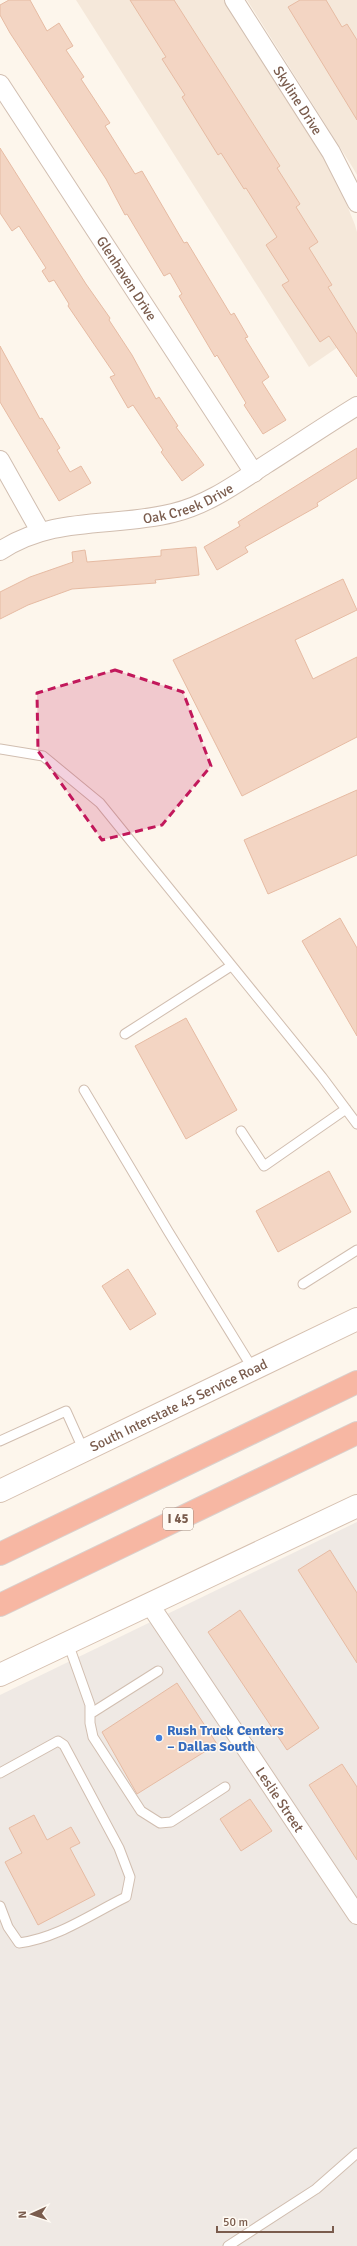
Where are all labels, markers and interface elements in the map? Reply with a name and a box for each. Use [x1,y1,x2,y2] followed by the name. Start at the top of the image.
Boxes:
[270,63,326,138] street label: Skyline Drive
[93,233,161,324] street label: Glenhaven Drive
[142,479,236,527] street label: Oak Creek Drive
[87,1355,270,1455] street label: South Interstate 45 Service Road
[163,1508,193,1530] road number: I 45
[167,1722,284,1755] place label: Rush Truck Centers – Dallas South
[154,1733,164,1743] marker: Rush Truck Centers – Dallas South
[252,1764,308,1835] street label: Leslie Street
[12,2194,52,2234] north arrow
[217,2208,333,2234] scale bar
[16,2210,29,2219] text: N
[223,2215,248,2230] text: 50 m

